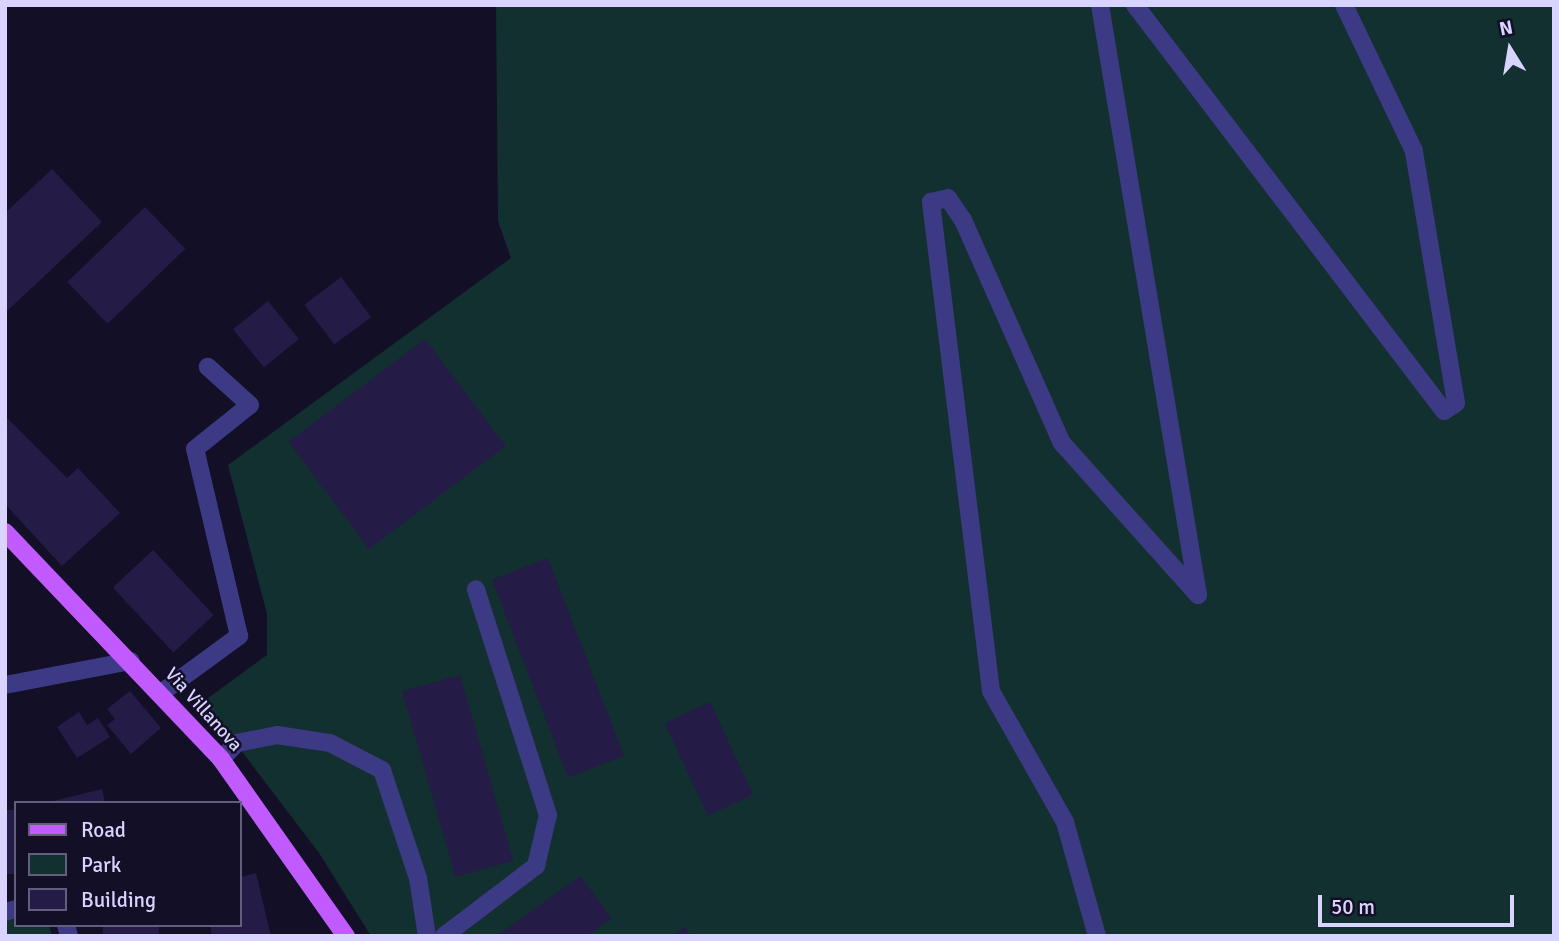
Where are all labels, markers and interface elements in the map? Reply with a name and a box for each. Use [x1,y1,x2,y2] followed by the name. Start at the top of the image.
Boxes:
[1475,14,1545,84] north arrow
[1497,15,1515,41] text: N
[159,663,247,757] street label: Via Villanova
[14,801,242,927] legend
[81,817,126,843] text: Road
[81,852,121,878] text: Park
[1321,881,1517,925] scale bar
[81,887,156,913] text: Building
[1331,894,1375,920] text: 50 m

